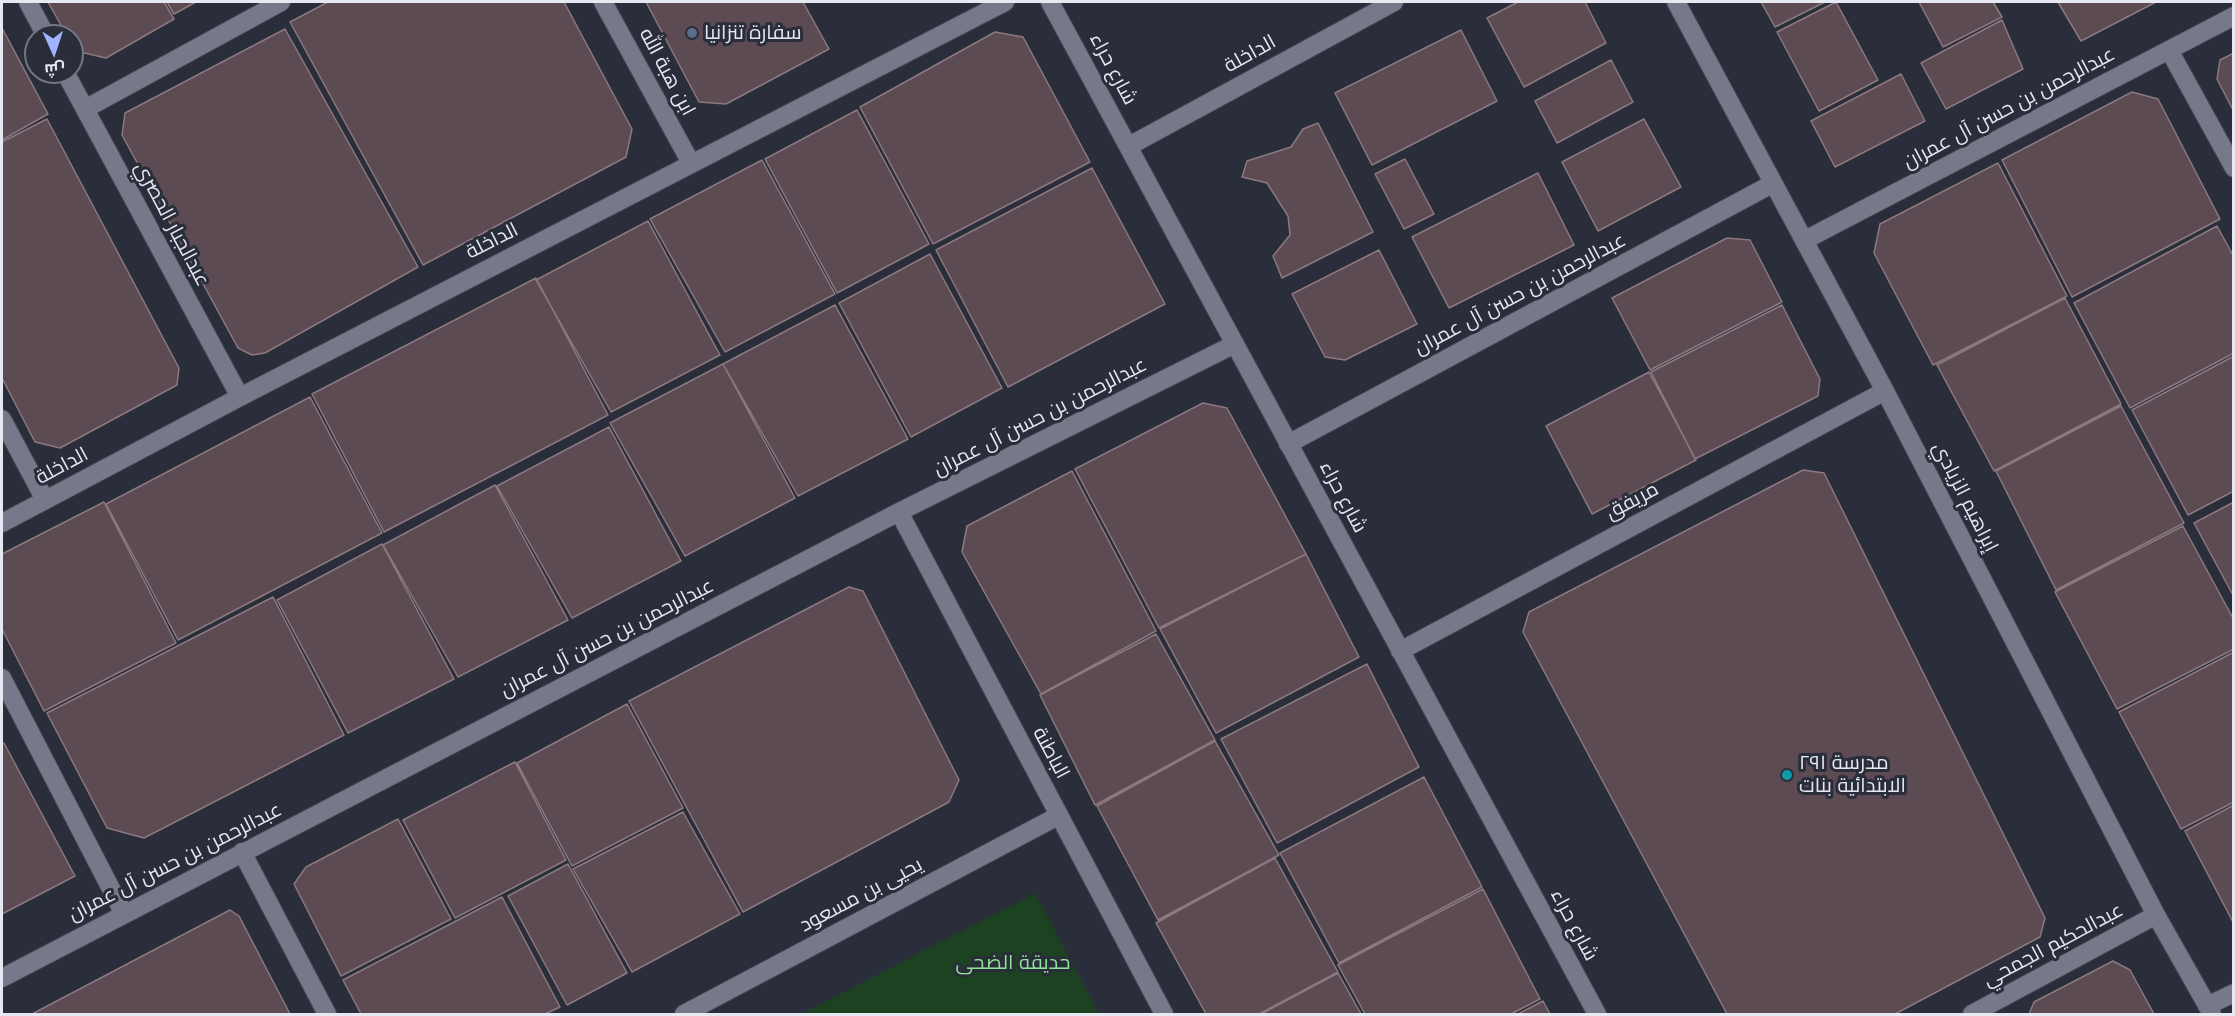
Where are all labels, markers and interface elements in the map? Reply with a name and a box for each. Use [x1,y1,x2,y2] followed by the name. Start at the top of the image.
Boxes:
[704,21,802,45] place label: سفارة تنزانيا
[24,24,84,84] north arrow
[634,24,700,120] street label: ابن هبة الله
[685,26,699,40] marker: سفارة تنزانيا
[1084,29,1142,109] street label: شارع حراء
[1220,30,1280,78] street label: الداخلة
[1899,42,2119,174] street label: عبدالرحمن بن حسن آل عمران
[44,59,66,81] text: ش
[129,158,215,290] street label: عبدالجبار الحصري
[462,218,522,264] street label: الداخلة
[1410,228,1630,360] street label: عبدالرحمن بن حسن آل عمران
[929,353,1151,481] street label: عبدالرحمن بن حسن آل عمران
[1927,438,2003,556] street label: إبراهيم الزيادي
[32,442,92,490] street label: الداخلة
[1314,457,1372,537] street label: شارع حراء
[1601,477,1663,525] street label: مريفق
[496,574,718,702] street label: عبدالرحمن بن حسن آل عمران
[1028,723,1074,783] street label: الباطنة
[1799,751,1906,798] place label: مدرسة ٢٩١ الابتدائية بنات
[1780,768,1794,782] marker: مدرسة ٢٩١ الابتدائية بنات
[64,798,286,926] street label: عبدالرحمن بن حسن آل عمران
[796,853,926,937] street label: يحيى بن مسعود
[1545,885,1603,965] street label: شارع حراء
[1979,898,2127,992] street label: عبدالحكيم الجمحي
[956,951,1070,975] park label: حديقة الضحى

